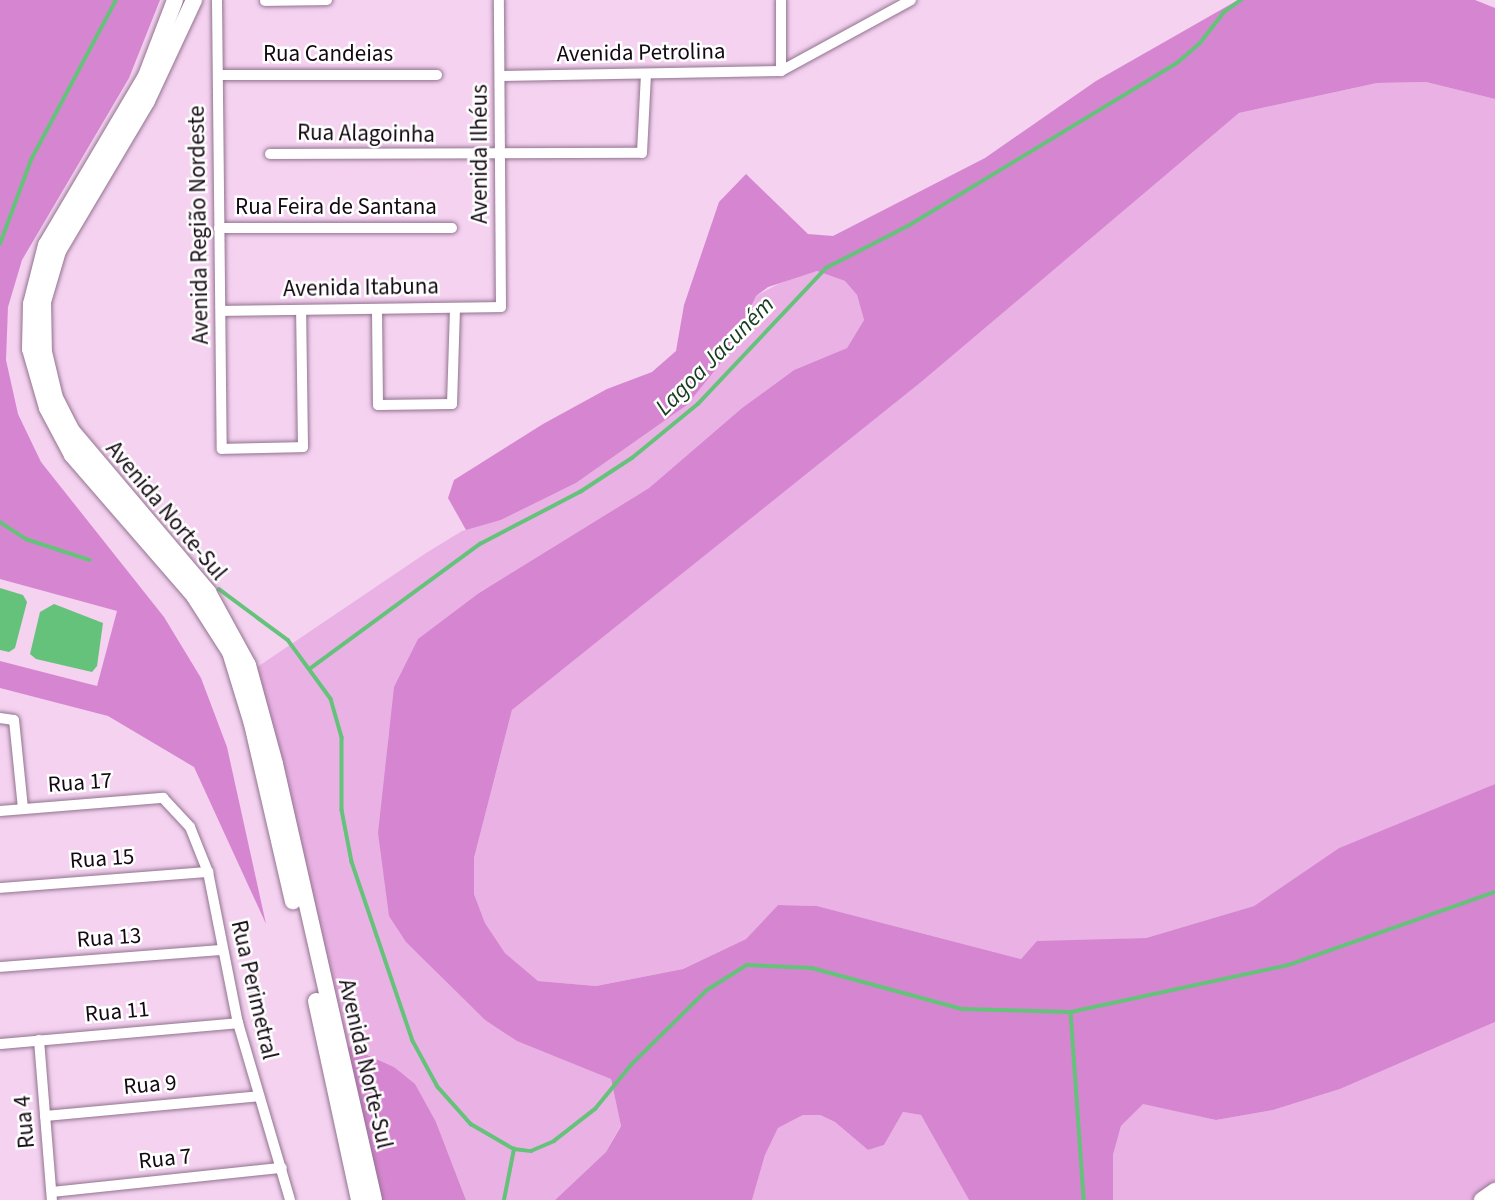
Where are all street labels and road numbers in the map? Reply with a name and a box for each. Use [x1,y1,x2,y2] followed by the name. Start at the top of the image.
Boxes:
[556,38,726,68] street label: Avenida Petrolina
[263,40,393,68] street label: Rua Candeias
[466,84,494,224] street label: Avenida Ilhéus
[183,105,215,345] street label: Avenida Região Nordeste
[297,119,435,149] street label: Rua Alagoinha
[235,193,437,221] street label: Rua Feira de Santana
[283,273,439,303] street label: Avenida Itabuna
[100,436,232,586] street label: Avenida Norte-Sul
[47,767,113,799] street label: Rua 17
[69,843,135,875] street label: Rua 15
[225,918,283,1062] street label: Rua Perimetral
[76,922,142,954] street label: Rua 13
[332,976,398,1152] street label: Avenida Norte-Sul
[84,995,150,1029] street label: Rua 11
[122,1069,178,1101] street label: Rua 9
[9,1094,41,1150] street label: Rua 4
[137,1142,193,1176] street label: Rua 7

